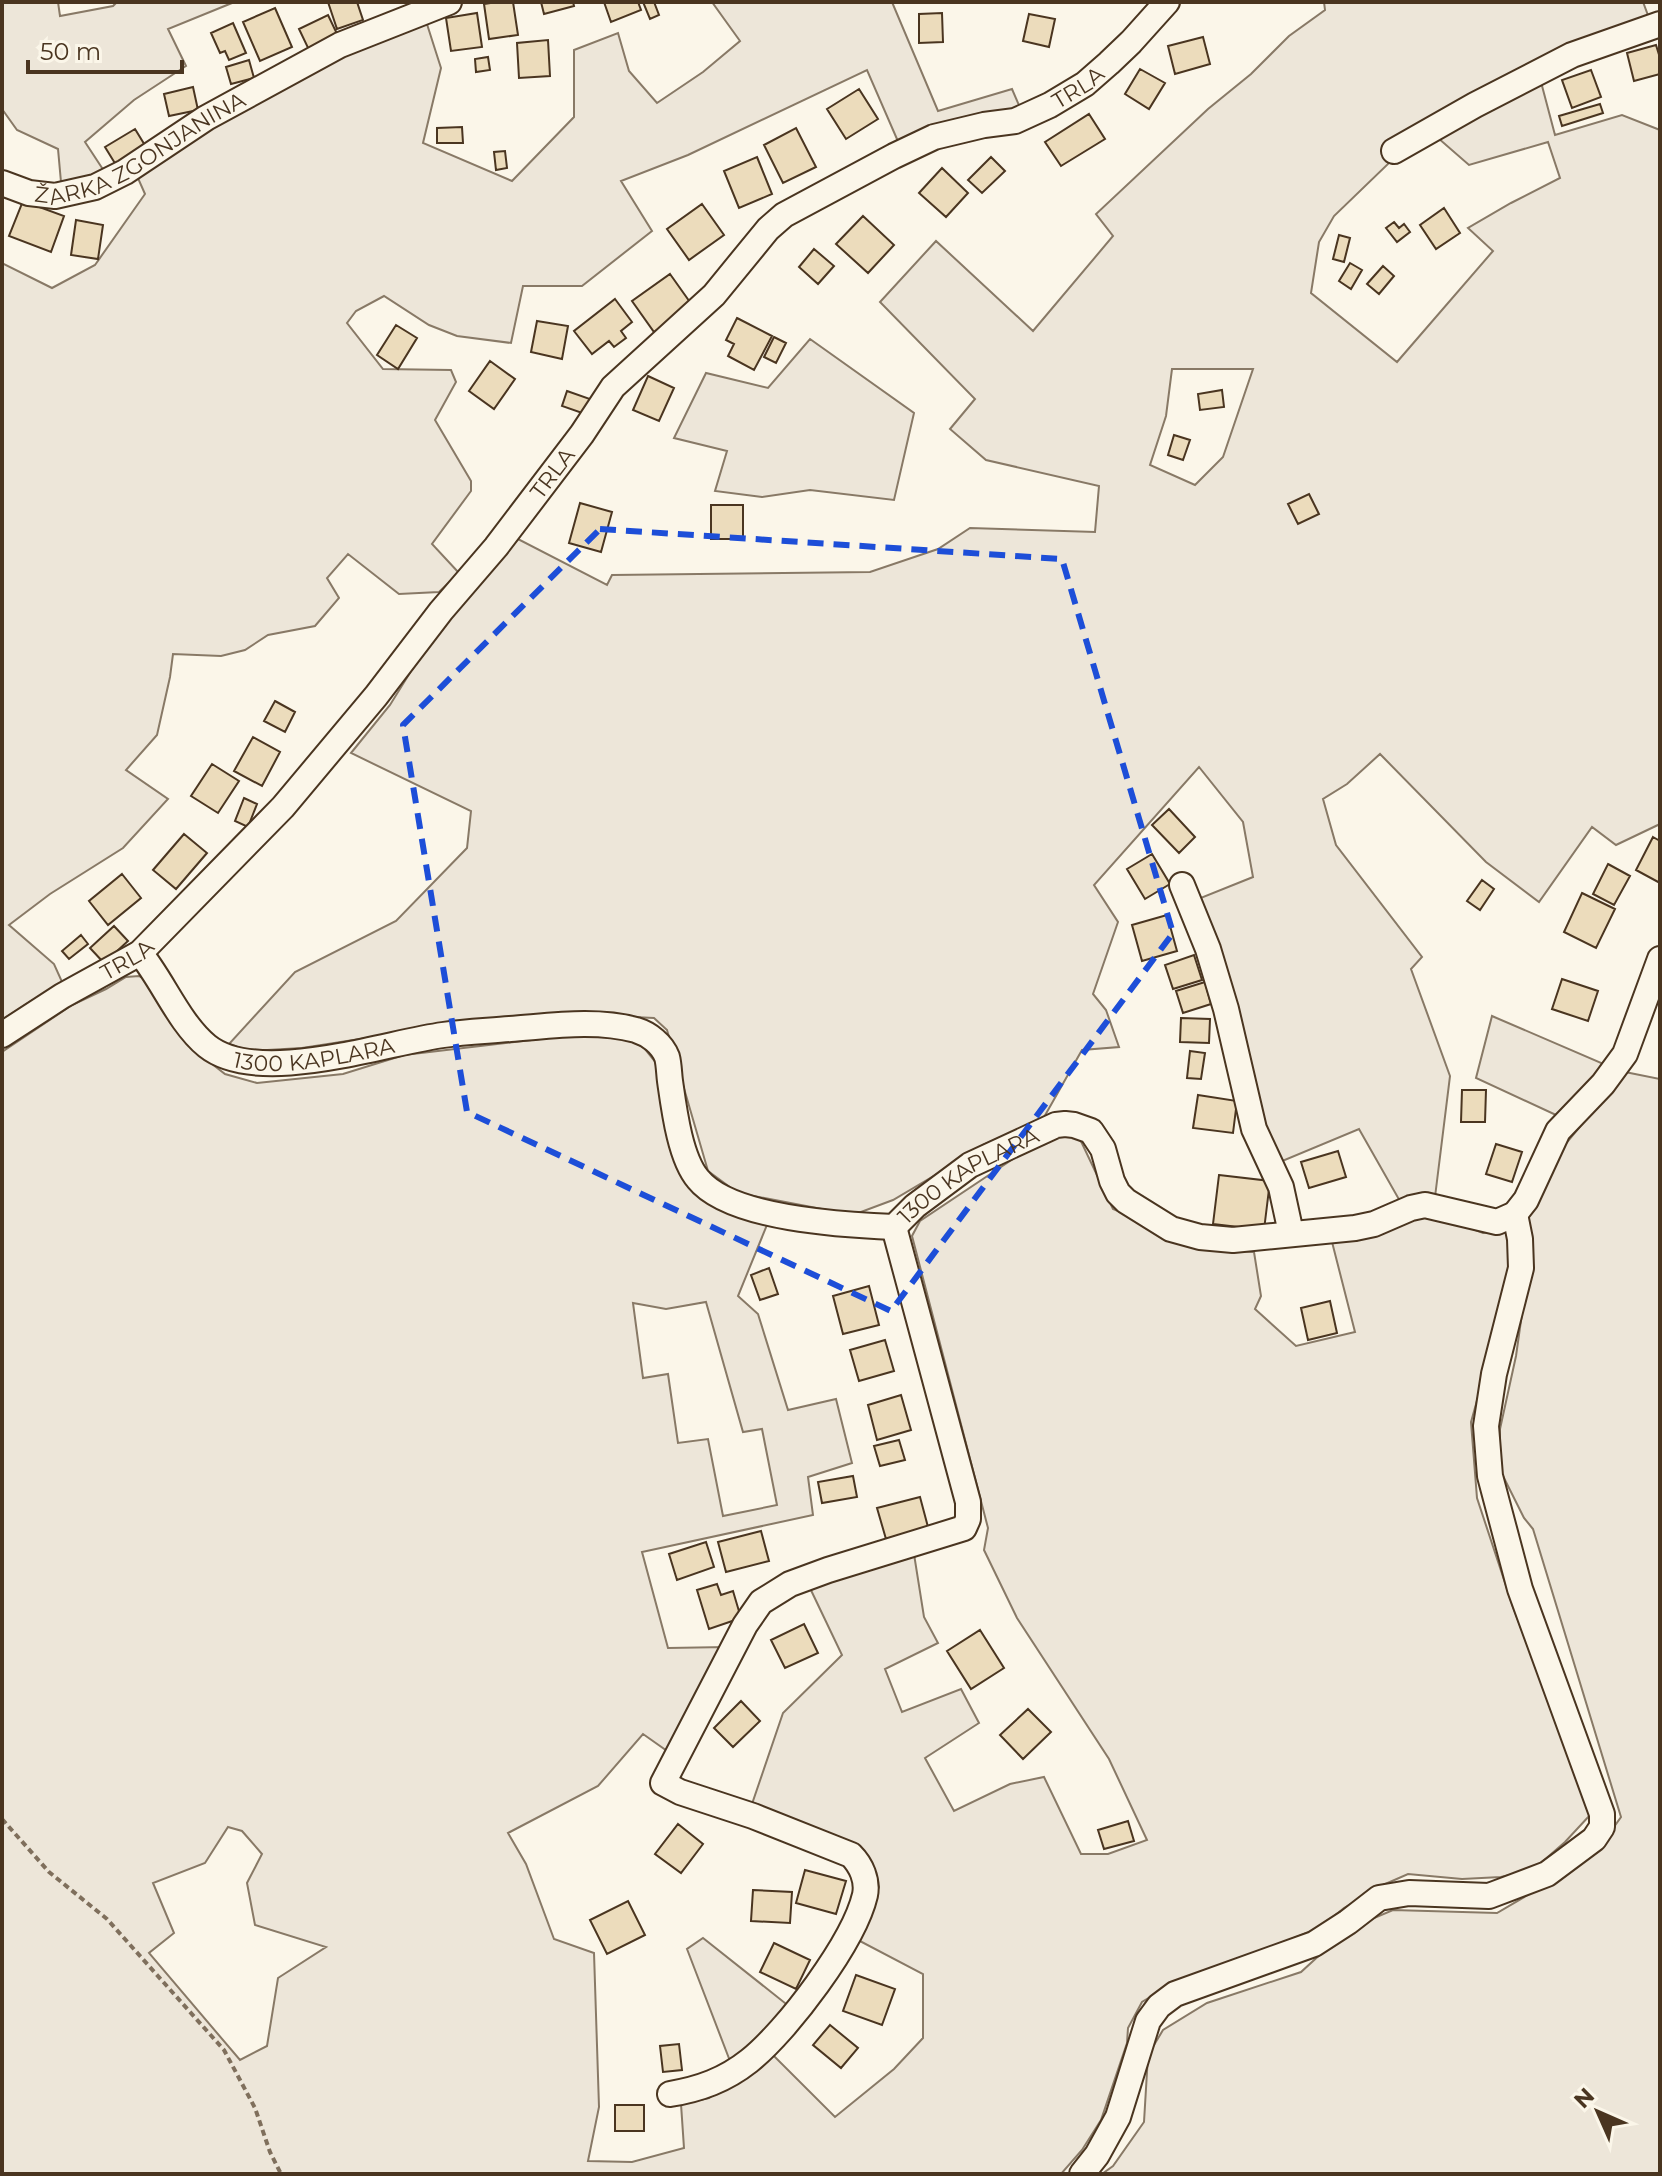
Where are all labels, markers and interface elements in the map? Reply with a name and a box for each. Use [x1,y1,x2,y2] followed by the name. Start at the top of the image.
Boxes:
[28,24,182,74] scale bar
[40,37,101,66] text: 50 m
[1047,60,1110,115] street label: TRLA
[33,86,250,211] street label: ŽARKA ZGONJANINA
[525,442,581,504] street label: TRLA
[96,934,160,986] street label: TRLA
[231,1032,397,1077] street label: 1300 KAPLARA
[892,1122,1043,1230] street label: 1300 KAPLARA
[1558,2072,1638,2152] north arrow
[1568,2082,1600,2114] text: N

